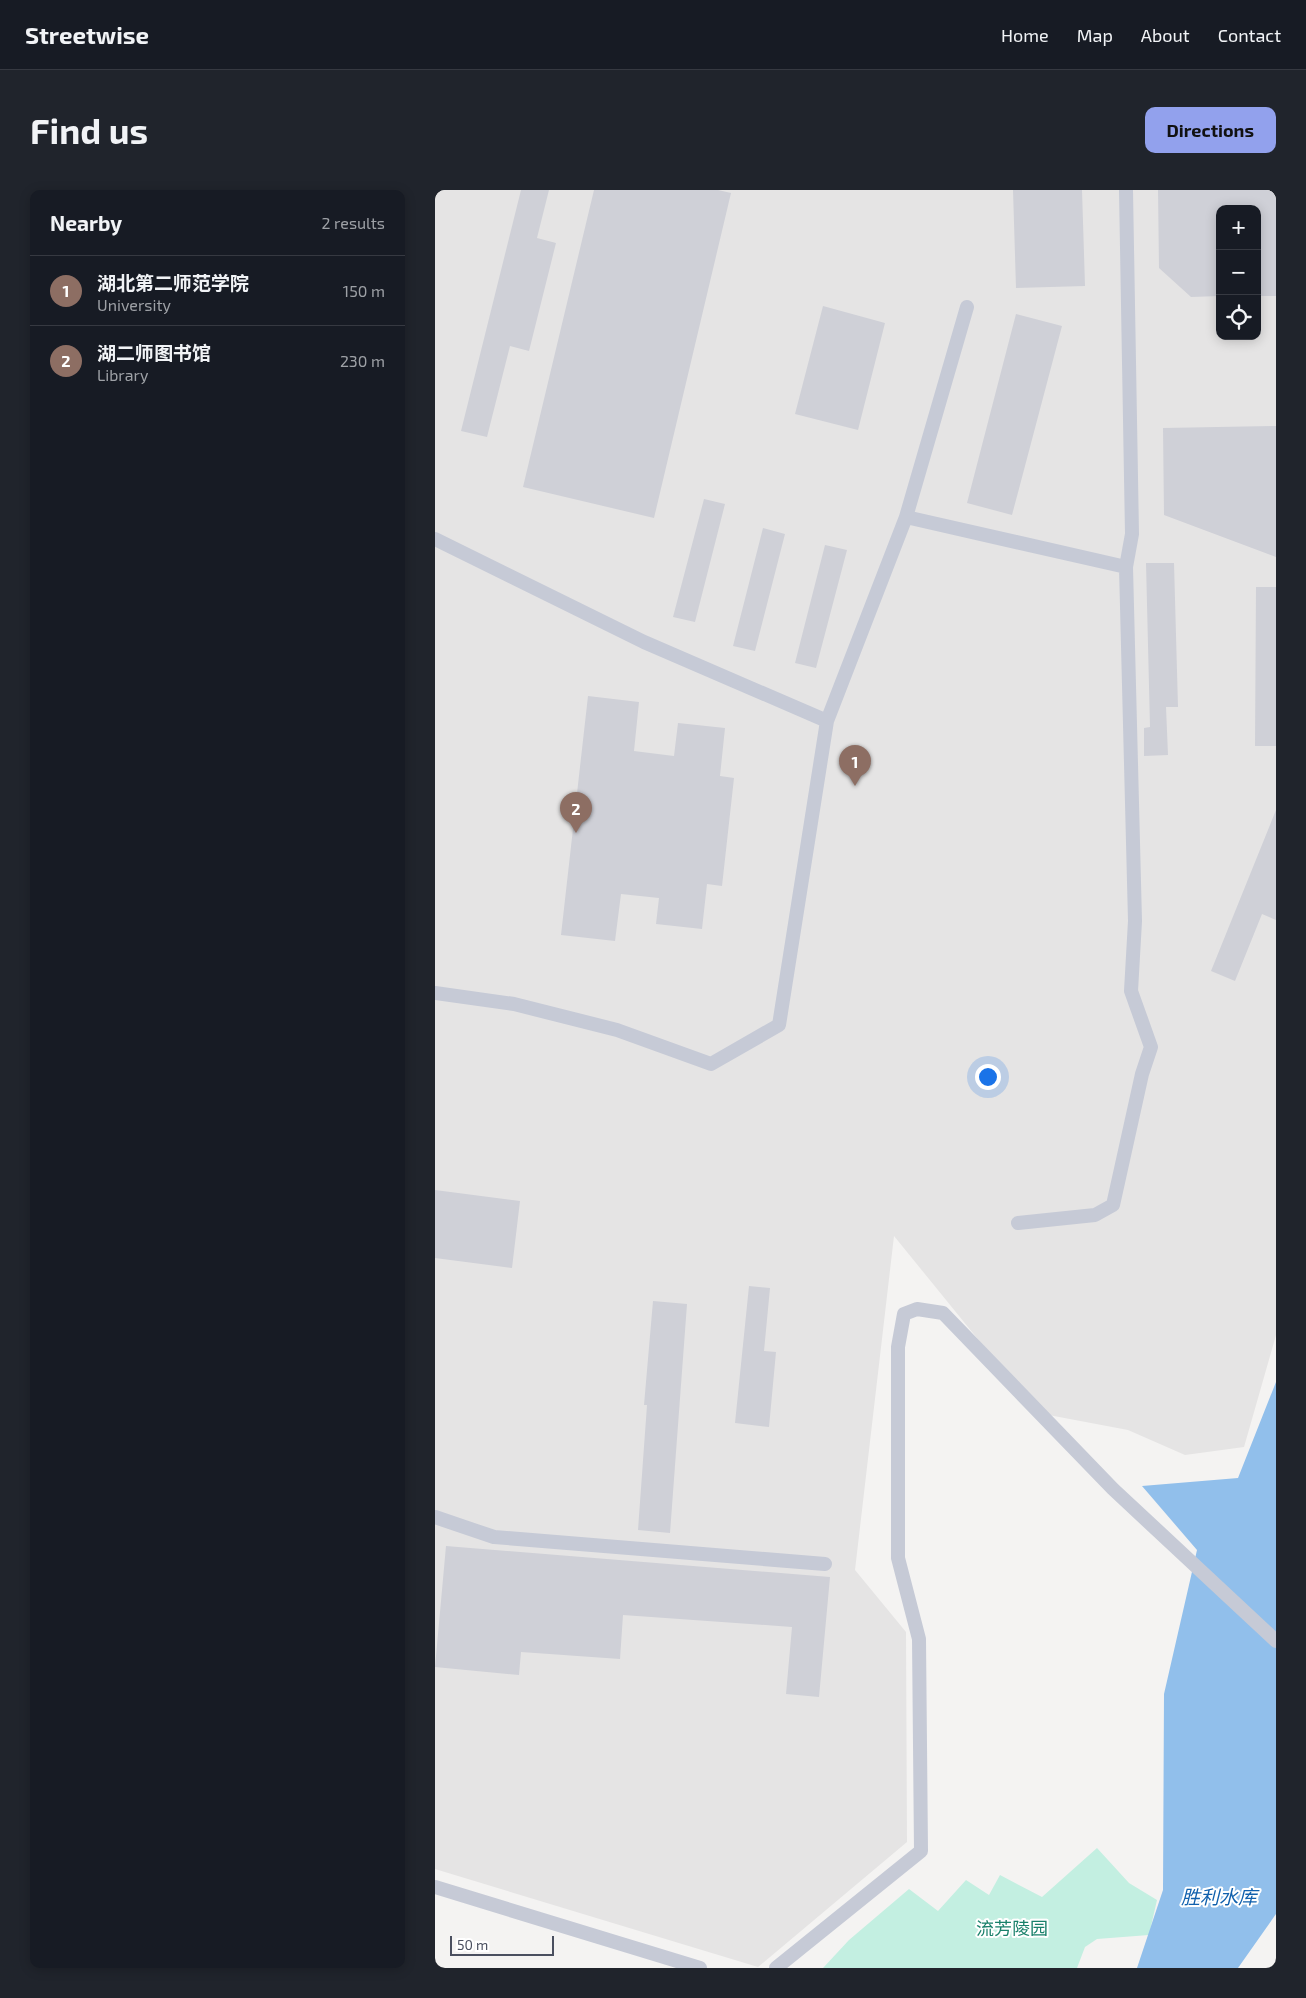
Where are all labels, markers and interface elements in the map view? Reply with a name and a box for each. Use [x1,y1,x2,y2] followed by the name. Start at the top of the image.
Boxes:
[25,20,149,49] text: Streetwise
[1001,24,1049,46] text: Home
[1077,24,1113,46] text: Map
[1141,24,1190,46] text: About
[1218,24,1281,46] text: Contact
[1145,107,1276,153] button: Directions
[30,109,148,151] text: Find us
[1216,205,1261,340] map controls
[1216,205,1261,250] button: +
[50,210,122,235] text: Nearby
[322,213,385,232] text: 2 results
[1216,250,1261,295] button: −
[97,271,249,294] text: 湖北第二师范学院
[63,281,69,300] text: 1
[343,281,385,300] text: 150 m
[97,295,171,314] text: University
[1216,295,1261,340] button: locate
[97,341,211,364] text: 湖二师图书馆
[61,351,71,370] text: 2
[340,351,385,370] text: 230 m
[97,365,148,384] text: Library
[839,745,871,786] pin: 1
[560,792,592,833] pin: 2
[975,1064,1001,1090] your location
[1181,1885,1260,1908] water label: 胜利水库
[976,1917,1048,1939] park label: 流芳陵园
[450,1933,554,1956] scale bar
[457,1936,488,1953] text: 50 m

